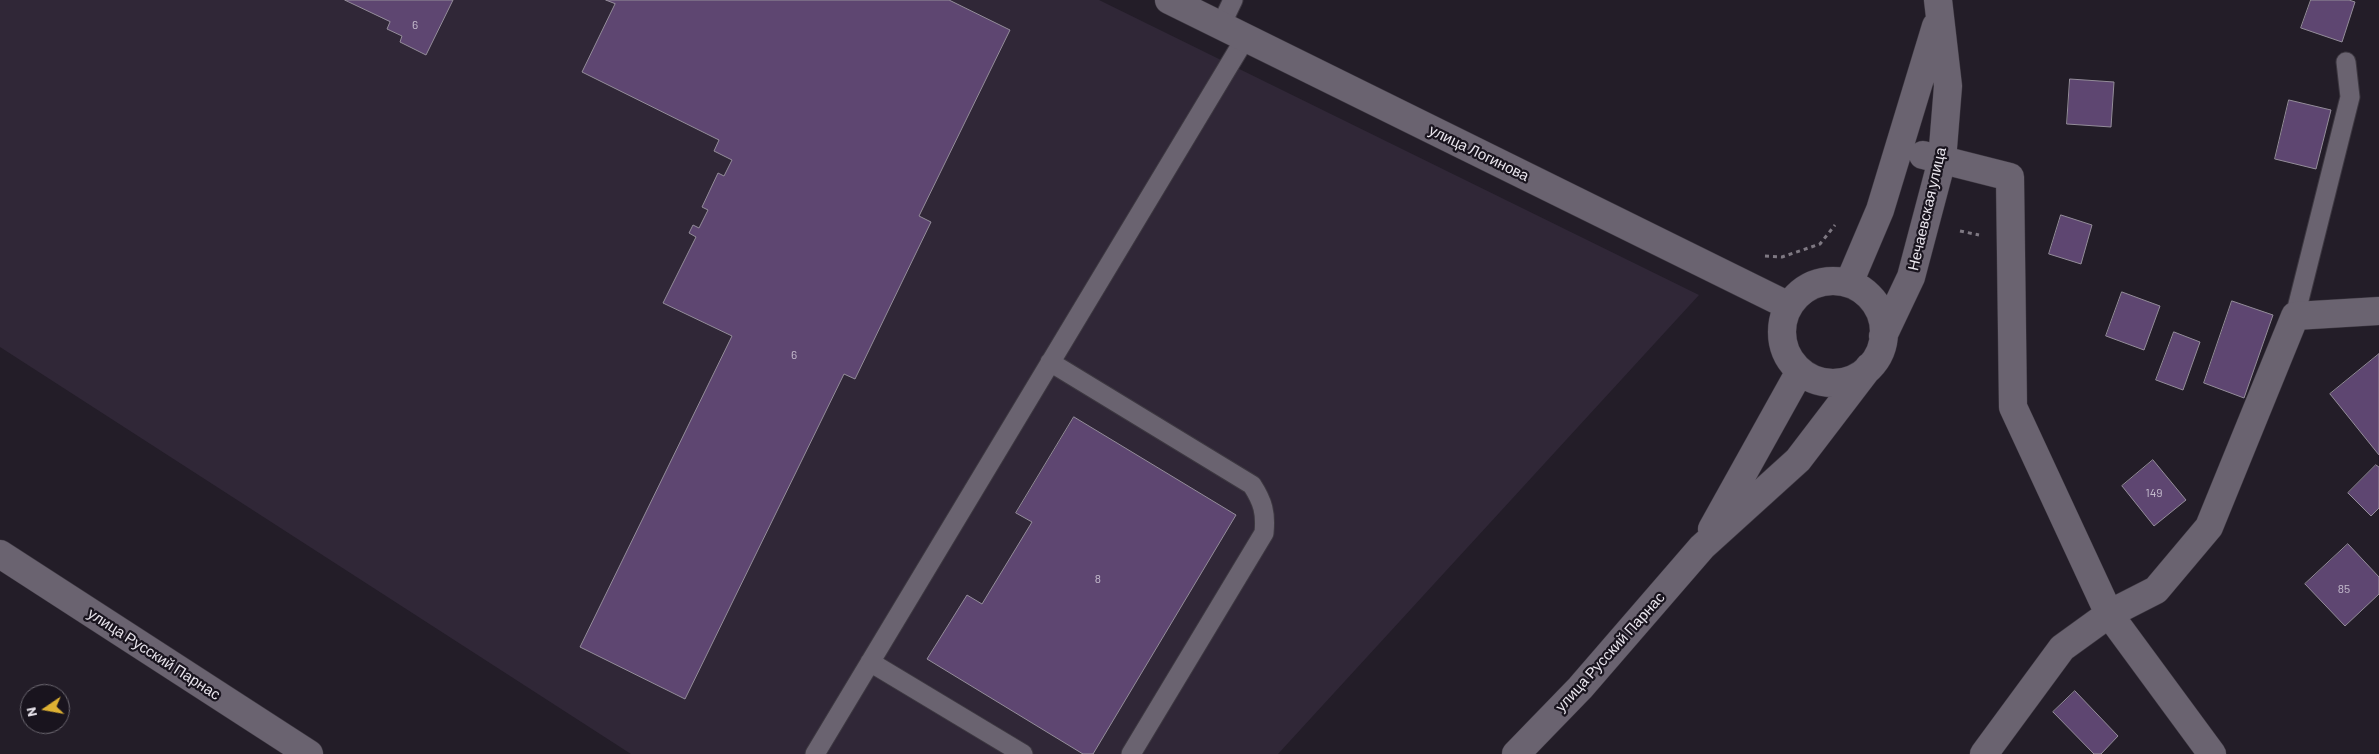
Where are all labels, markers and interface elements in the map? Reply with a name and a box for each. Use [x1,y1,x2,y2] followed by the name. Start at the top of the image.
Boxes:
[412,18,418,32] house number: 6
[1426,121,1532,185] street label: улица Логинова
[1904,146,1950,272] street label: Нечаевская улица
[791,348,797,362] house number: 6
[2145,486,2163,500] house number: 149
[1095,572,1101,586] house number: 8
[2338,582,2350,596] house number: 85
[1552,589,1668,715] street label: улица Русский Парнас
[84,604,224,704] street label: улица Русский Парнас
[20,684,70,734] north arrow
[22,706,40,718] text: N

